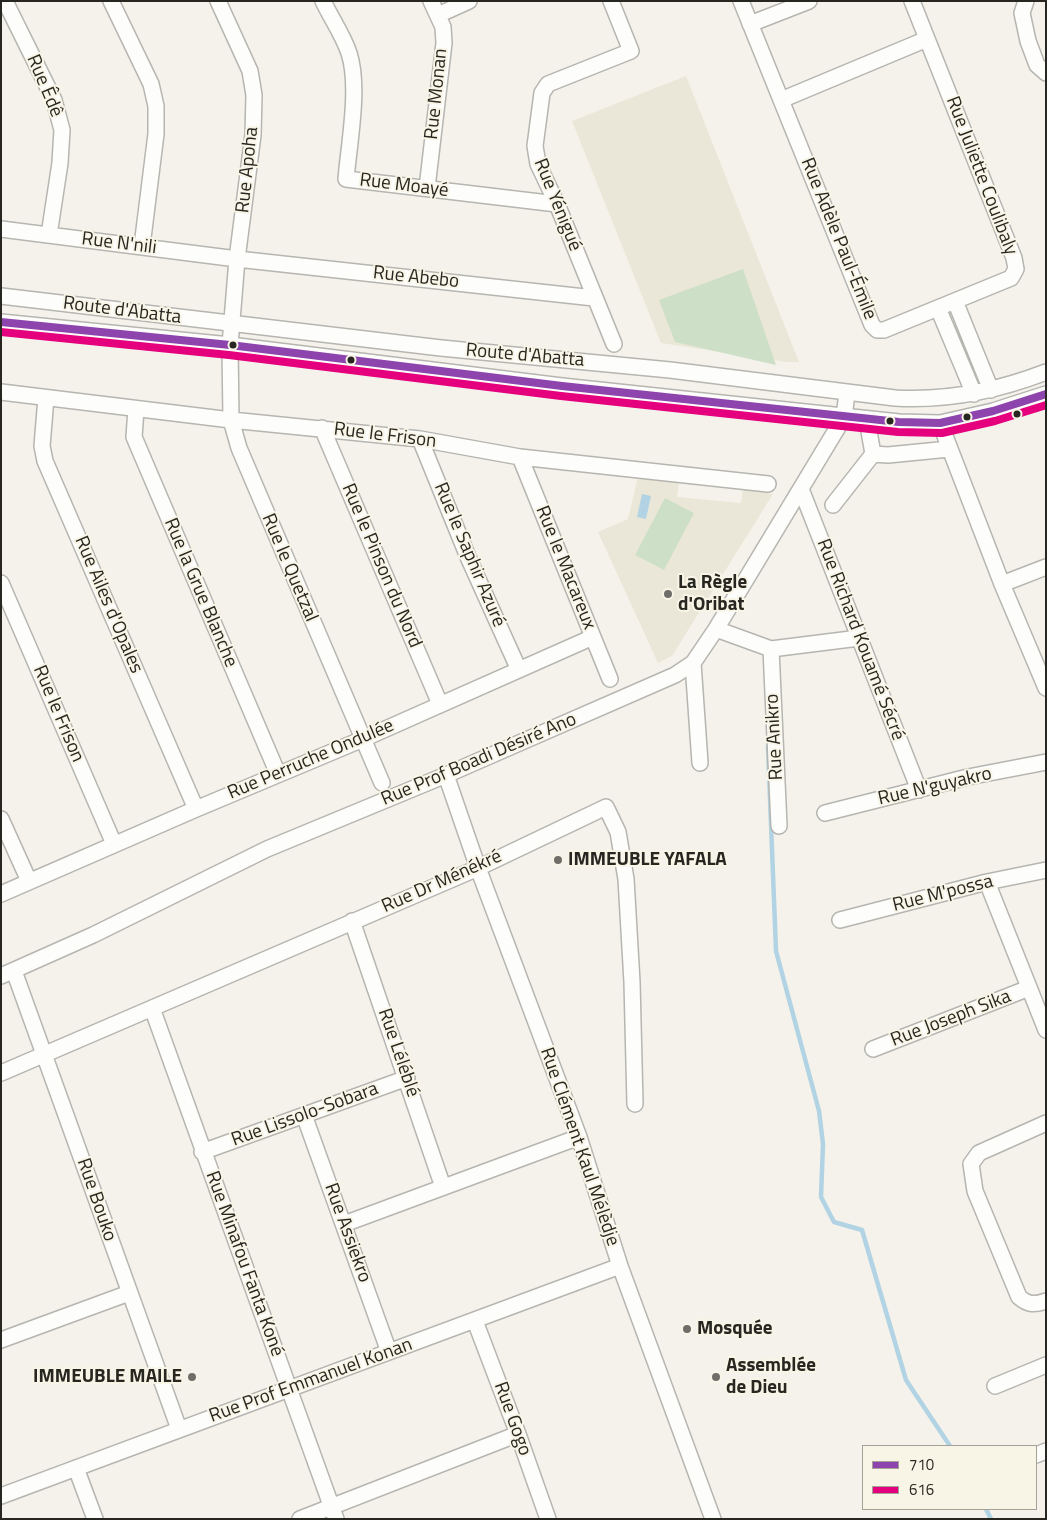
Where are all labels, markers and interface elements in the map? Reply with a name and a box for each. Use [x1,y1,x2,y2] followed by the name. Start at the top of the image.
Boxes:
[421,47,453,141] street label: Rue Monan
[21,51,67,121] street label: Rue Êdê
[940,93,1022,259] street label: Rue Juliette Coulibaly
[232,126,264,214] street label: Rue Apoha
[528,155,586,255] street label: Rue Yénigué
[795,155,881,323] street label: Rue Adèle Paul-Émile
[358,169,450,203] street label: Rue Moayé
[80,228,158,260] street label: Rue N'nili
[372,262,460,294] street label: Rue Abebo
[62,292,182,330] street label: Route d'Abatta
[465,339,585,373] street label: Route d'Abatta
[228,340,238,350] unlabelled marker
[346,355,356,365] unlabelled marker
[1012,409,1022,419] unlabelled marker
[962,412,972,422] unlabelled marker
[885,416,895,426] unlabelled marker
[332,418,438,454] street label: Rue le Frison
[428,479,510,631] street label: Rue le Saphir Azuré
[336,481,426,651] street label: Rue le Pinson du Nord
[530,503,600,633] street label: Rue le Macareux
[256,511,322,625] street label: Rue le Quetzal
[158,515,242,671] street label: Rue la Grue Blanche
[69,533,147,677] street label: Rue Ailes d'Opales
[811,536,909,744] street label: Rue Richard Kouamé Sécré
[678,572,747,616] place label: La Règle d'Oribat
[662,588,674,600] marker: La Règle d'Oribat
[27,662,89,766] street label: Rue le Frison
[761,693,789,781] street label: Rue Anikro
[378,709,580,811] street label: Rue Prof Boadi Désiré Ano
[225,715,397,805] street label: Rue Perruche Ondulée
[876,763,994,811] street label: Rue N'guyakro
[379,845,505,919] street label: Rue Dr Ménékré
[568,849,727,871] place label: IMMEUBLE YAFALA
[552,854,564,866] marker: IMMEUBLE YAFALA
[890,871,996,917] street label: Rue M'possa
[888,986,1014,1052] street label: Rue Joseph Sika
[372,1006,424,1100] street label: Rue Léléblé
[534,1045,624,1249] street label: Rue Clément Kaul Mélèdje
[228,1078,382,1152] street label: Rue Lissolo-Sobara
[71,1156,121,1244] street label: Rue Bouko
[200,1168,288,1360] street label: Rue Minafou Fanta Koné
[319,1180,375,1286] street label: Rue Assiekro
[697,1318,772,1340] place label: Mosquée
[681,1323,693,1335] marker: Mosquée
[206,1334,416,1428] street label: Rue Prof Emmanuel Konan
[726,1355,816,1399] place label: Assemblée de Dieu
[33,1366,182,1388] place label: IMMEUBLE MAILE
[186,1371,198,1383] marker: IMMEUBLE MAILE
[710,1371,722,1383] marker: Assemblée de Dieu
[488,1379,536,1459] street label: Rue Gogo
[862,1445,1037,1510] legend
[909,1453,934,1476] text: 710
[909,1478,934,1501] text: 616

